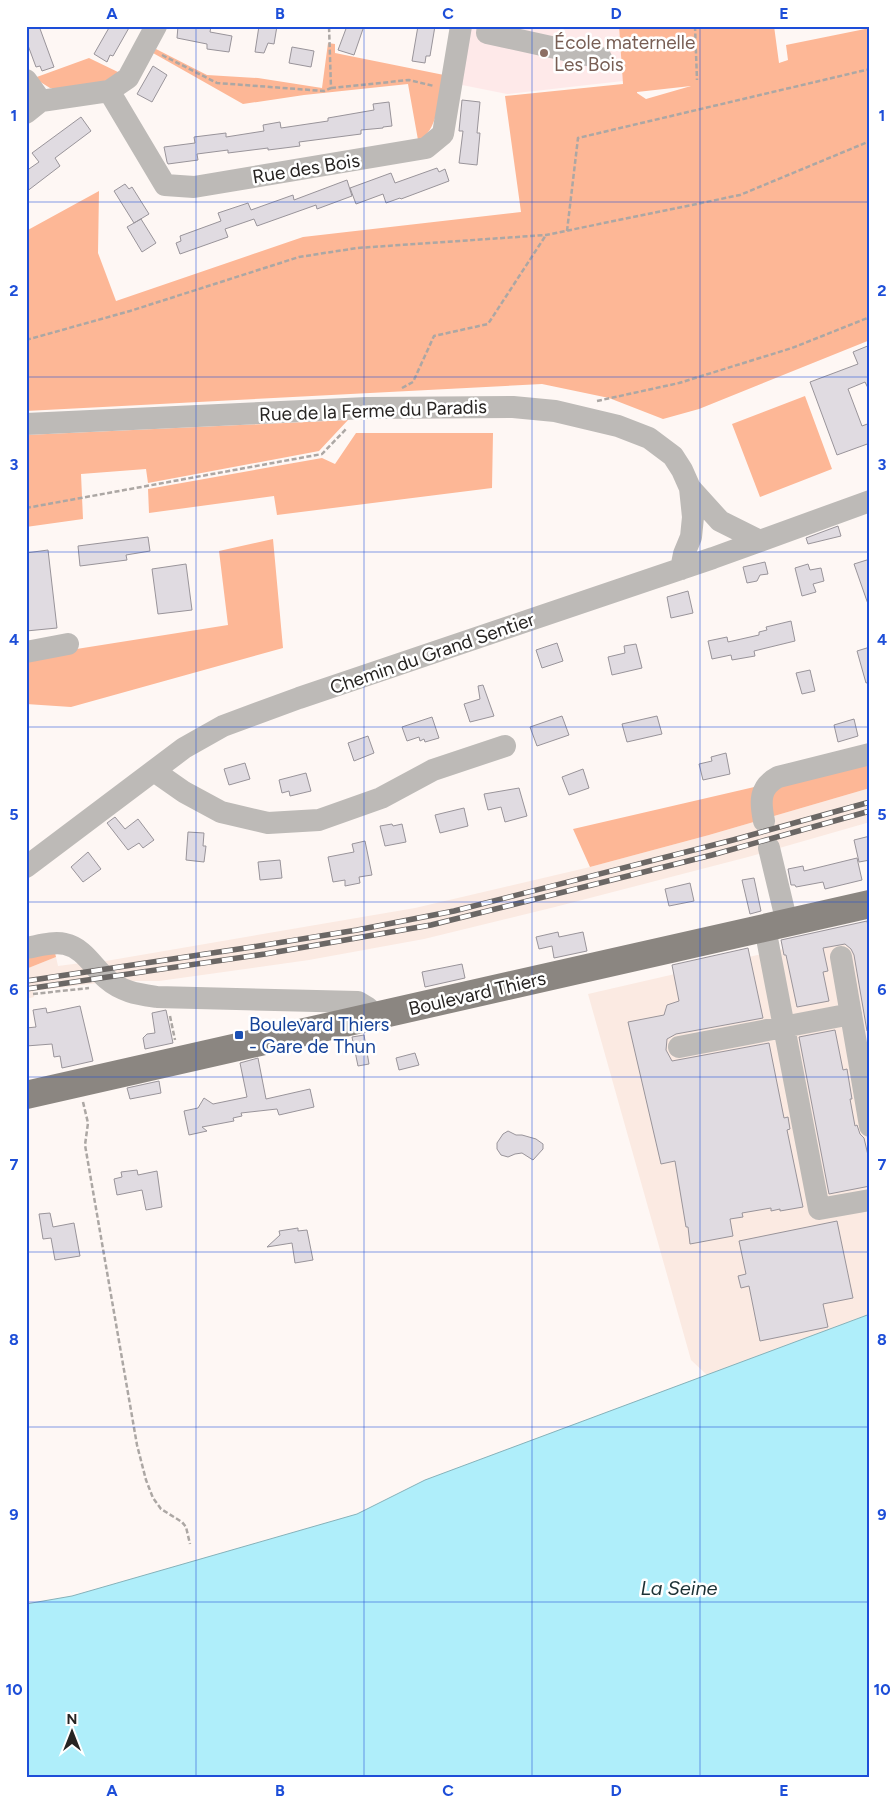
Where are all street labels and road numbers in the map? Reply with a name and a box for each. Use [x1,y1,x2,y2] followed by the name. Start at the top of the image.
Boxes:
[251,149,362,188] street label: Rue des Bois
[259,395,487,426] street label: Rue de la Ferme du Paradis
[327,607,538,699] street label: Chemin du Grand Sentier
[406,966,548,1020] street label: Boulevard Thiers

